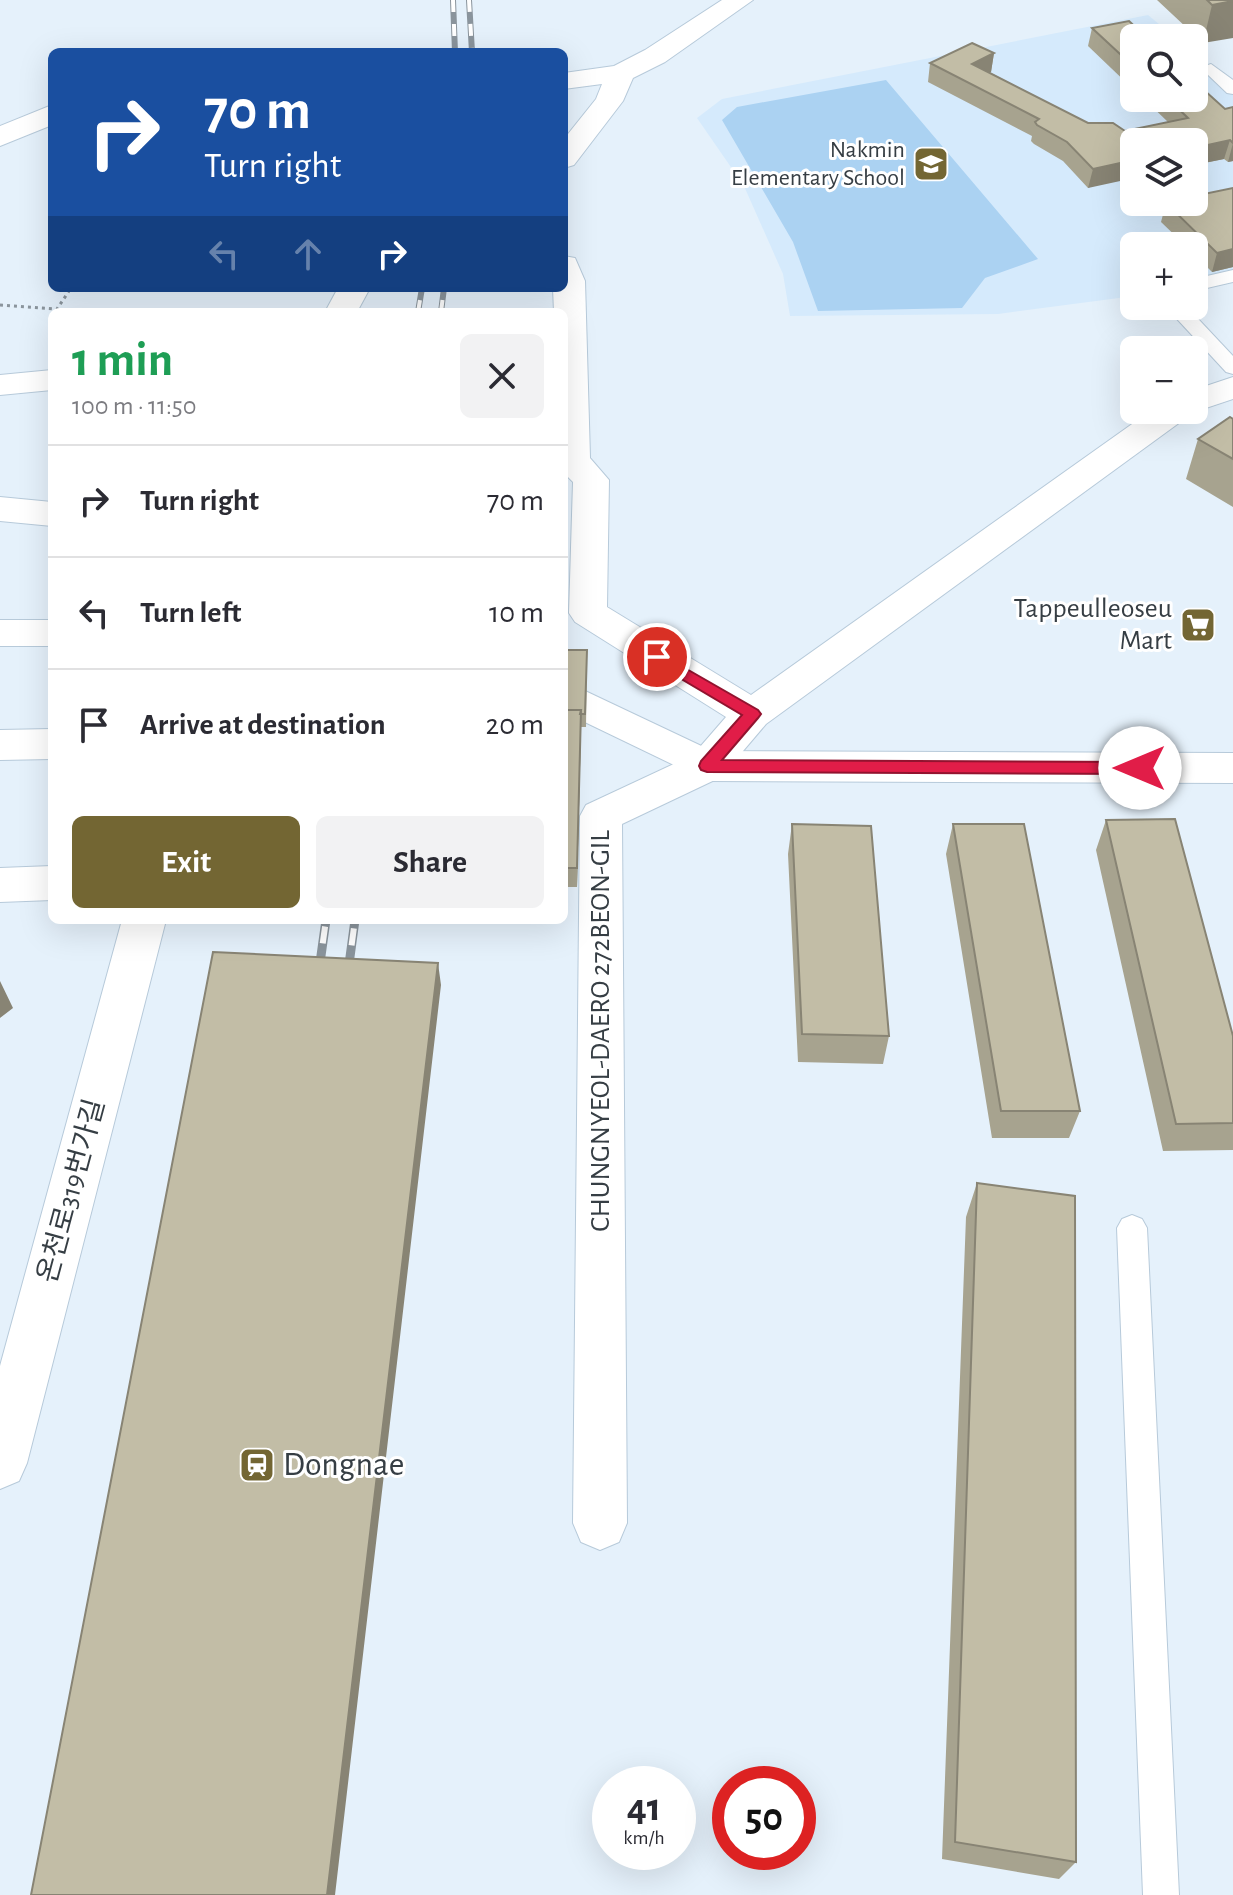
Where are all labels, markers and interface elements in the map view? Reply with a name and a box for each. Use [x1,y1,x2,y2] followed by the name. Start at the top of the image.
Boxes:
[1120,24,1208,424] map controls
[1120,24,1208,112] button: search
[72,80,176,184] icon: right
[204,83,311,139] text: 70 m
[1120,128,1208,216] button: layers
[731,138,905,190] place label: Nakmin Elementary School
[912,145,950,183] school or university icon: Nakmin Elementary School
[204,148,341,184] text: Turn right
[202,232,246,276] icon: left
[286,232,330,276] icon: ahead
[370,232,414,276] icon: right
[1120,232,1208,320] button: +
[460,334,544,418] button: close
[1120,336,1208,424] button: −
[72,337,173,385] text: 1 min
[72,393,196,419] text: 100 m · 11:50
[72,479,116,523] icon: right
[140,486,259,516] text: Turn right
[487,486,544,516] text: 70 m
[72,591,116,635] icon: left
[1013,595,1172,655] place label: Tappeulleoseu Mart
[140,598,241,628] text: Turn left
[489,598,544,628] text: 10 m
[1179,606,1217,644] supermarket icon: Tappeulleoseu Mart
[623,623,691,691] pin
[635,635,679,679] icon: arrive
[72,703,116,747] icon: arrive
[140,710,386,740] text: Arrive at destination
[486,710,544,740] text: 20 m
[1098,726,1182,810] position arrow
[72,816,300,908] button: Exit
[316,816,544,908] button: Share
[587,830,615,1232] street label: CHUNGNYEOL-DAERO 272BEON-GIL
[32,1096,110,1286] street label: 온천로319번가길
[238,1446,276,1484] station icon: Dongnae
[283,1448,404,1482] place label: Dongnae
[712,1766,816,1870] speed limit sign: 50
[627,1788,661,1828] text: 41
[623,1828,665,1848] text: km/h

